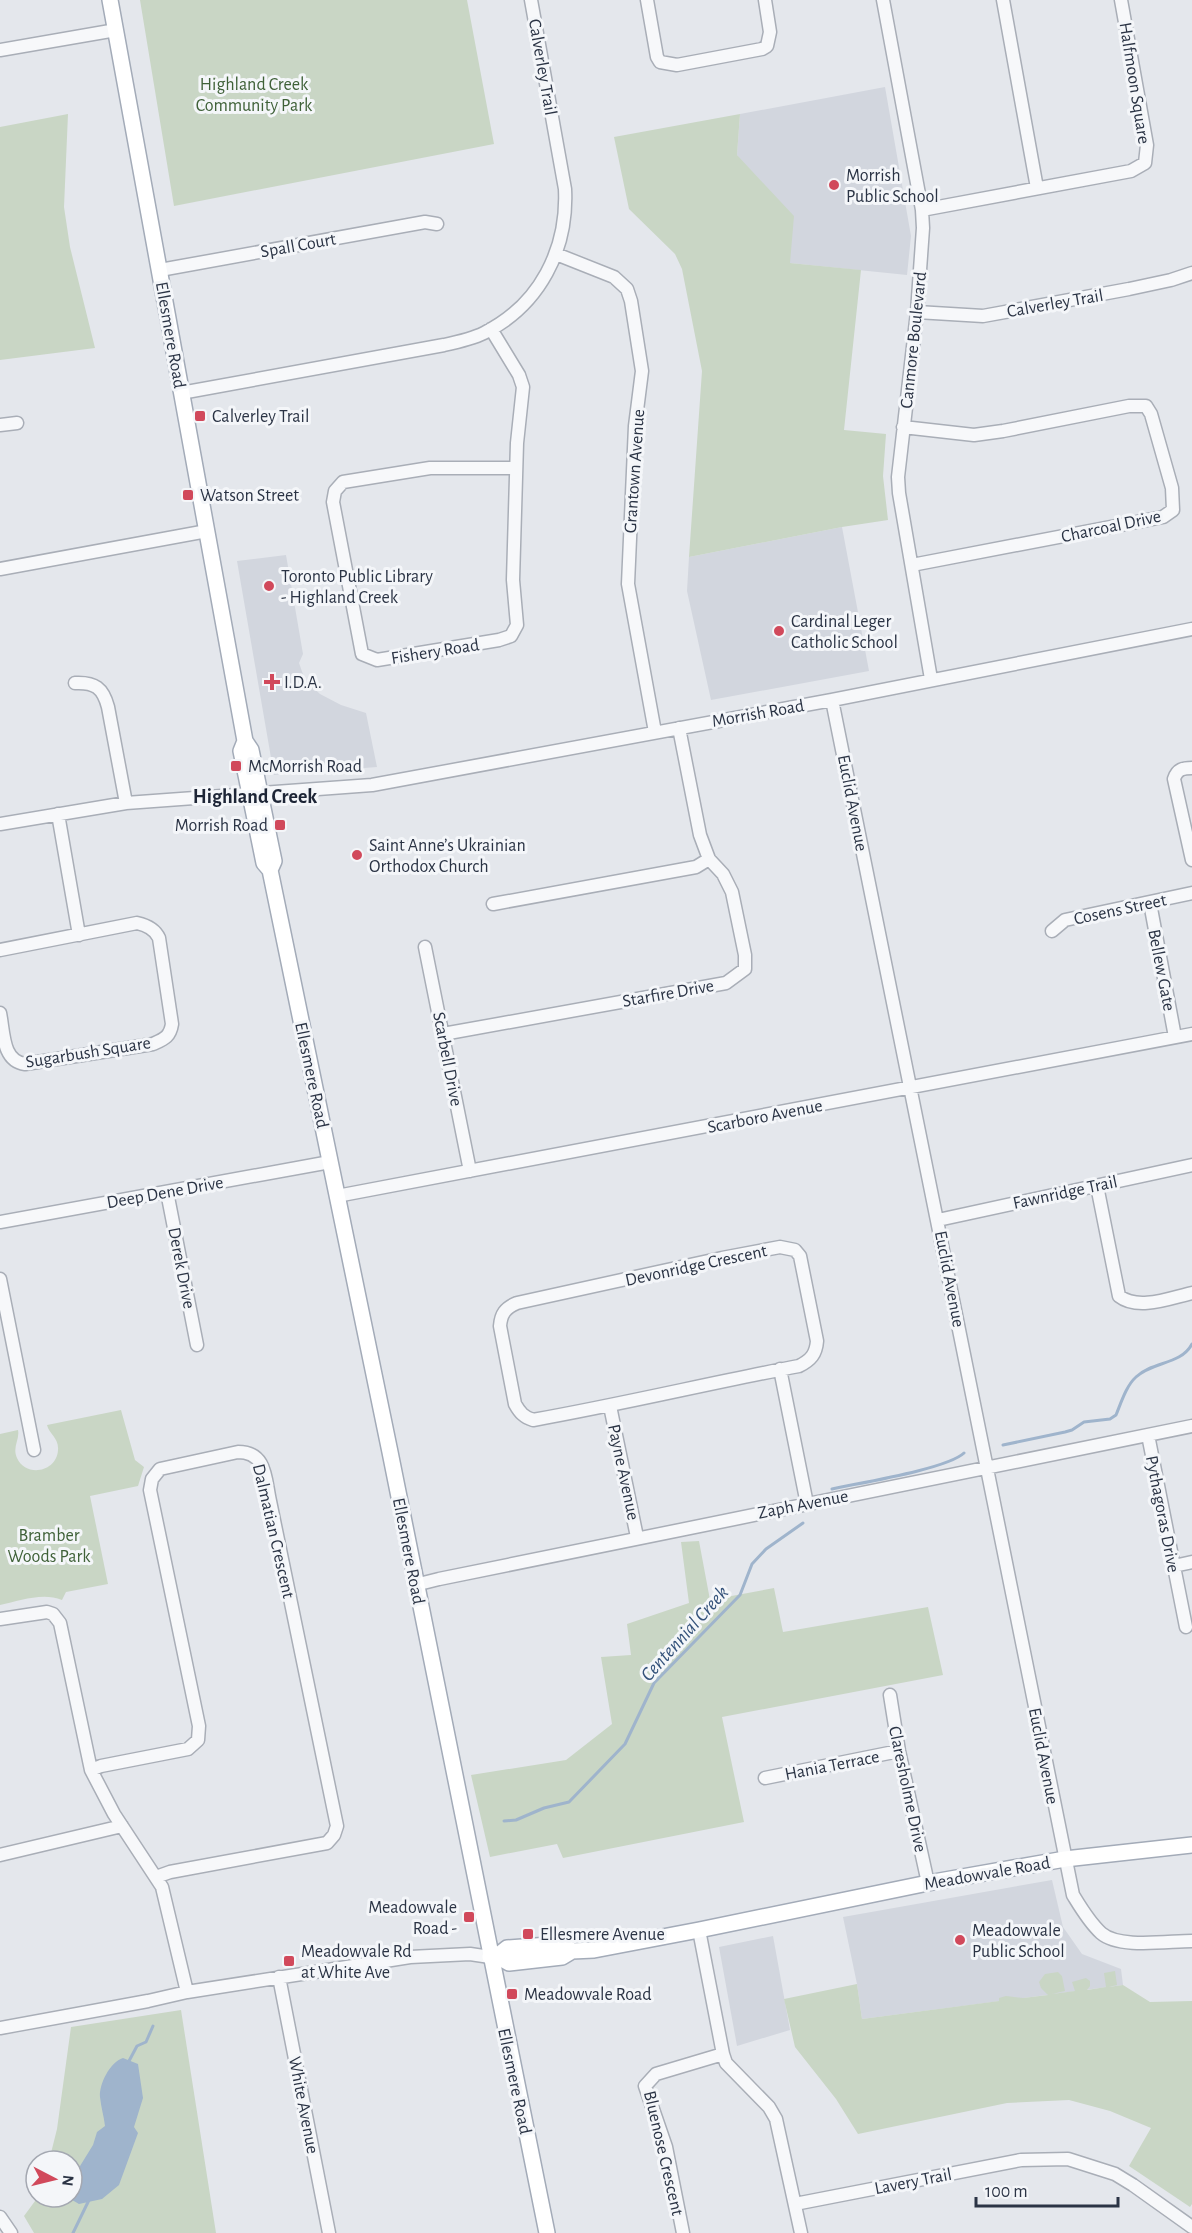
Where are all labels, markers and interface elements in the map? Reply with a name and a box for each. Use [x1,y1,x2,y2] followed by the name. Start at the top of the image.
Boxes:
[525,18,559,117] street label: Calverley Trail
[1115,21,1153,145] street label: Halfmoon Square
[196,76,313,115] park label: Highland Creek Community Park
[846,167,939,206] place label: Morrish Public School
[827,178,841,192] marker: Morrish Public School
[259,230,338,261] street label: Spall Court
[898,271,930,409] street label: Canmore Boulevard
[152,280,188,390] street label: Ellesmere Road
[1006,287,1105,321] street label: Calverley Trail
[212,408,309,426] place label: Calverley Trail
[622,408,648,534] street label: Grantown Avenue
[193,409,207,423] marker: Calverley Trail
[200,487,299,505] place label: Watson Street
[181,488,195,502] marker: Watson Street
[1060,508,1163,546] street label: Charcoal Drive
[281,568,433,607] place label: Toronto Public Library - Highland Creek
[262,579,276,593] marker: Toronto Public Library - Highland Creek
[791,613,898,652] place label: Cardinal Leger Catholic School
[772,624,786,638] marker: Cardinal Leger Catholic School
[390,636,481,668] street label: Fishery Road
[284,674,322,692] place label: I.D.A.
[265,675,279,689] marker: I.D.A.
[711,697,806,731] street label: Morrish Road
[834,753,870,853] street label: Euclid Avenue
[248,758,362,776] place label: McMorrish Road
[229,759,243,773] marker: McMorrish Road
[193,787,317,807] district label: Highland Creek
[175,817,268,835] place label: Morrish Road
[273,818,287,832] marker: Morrish Road
[369,837,526,876] place label: Saint Anne’s Ukrainian Orthodox Church
[350,848,364,862] marker: Saint Anne’s Ukrainian Orthodox Church
[1072,891,1168,929] street label: Cosens Street
[1144,928,1178,1013] street label: Bellew Gate
[621,977,715,1011] street label: Starfire Drive
[429,1010,465,1108] street label: Scarbell Drive
[291,1020,331,1130] street label: Ellesmere Road
[24,1034,152,1072] street label: Sugarbush Square
[706,1097,824,1137] street label: Scarboro Avenue
[1011,1173,1119,1213] street label: Fawnridge Trail
[105,1174,225,1212] street label: Deep Dene Drive
[164,1226,198,1310] street label: Derek Drive
[931,1229,967,1329] street label: Euclid Avenue
[624,1242,769,1290] street label: Devonridge Crescent
[604,1423,642,1522] street label: Payne Avenue
[1142,1454,1182,1574] street label: Pythagoras Drive
[249,1462,297,1601] street label: Dalmatian Crescent
[756,1487,850,1523] street label: Zaph Avenue
[389,1496,427,1606] street label: Ellesmere Road
[8,1527,91,1566] park label: Bramber Woods Park
[637,1582,733,1685] water label: Centennial Creek
[1025,1706,1061,1806] street label: Euclid Avenue
[885,1725,929,1854] street label: Claresholme Drive
[783,1748,881,1784] street label: Hania Terrace
[923,1854,1052,1894] street label: Meadowvale Road
[368,1899,457,1938] place label: Meadowvale Road -
[462,1910,476,1924] marker: Meadowvale Road -
[972,1922,1065,1961] place label: Meadowvale Public School
[540,1926,665,1944] place label: Ellesmere Avenue
[521,1927,535,1941] marker: Ellesmere Avenue
[953,1933,967,1947] marker: Meadowvale Public School
[301,1943,412,1982] place label: Meadowvale Rd at White Ave
[282,1954,296,1968] marker: Meadowvale Rd at White Ave
[524,1986,652,2004] place label: Meadowvale Road
[505,1987,519,2001] marker: Meadowvale Road
[494,2026,534,2136] street label: Ellesmere Road
[285,2055,321,2155] street label: White Avenue
[640,2089,686,2218] street label: Bluenose Crescent
[24,2149,84,2209] north arrow
[873,2166,953,2198] street label: Lavery Trail
[976,2170,1118,2208] scale bar
[59,2174,77,2187] text: N
[985,2183,1028,2201] text: 100 m

